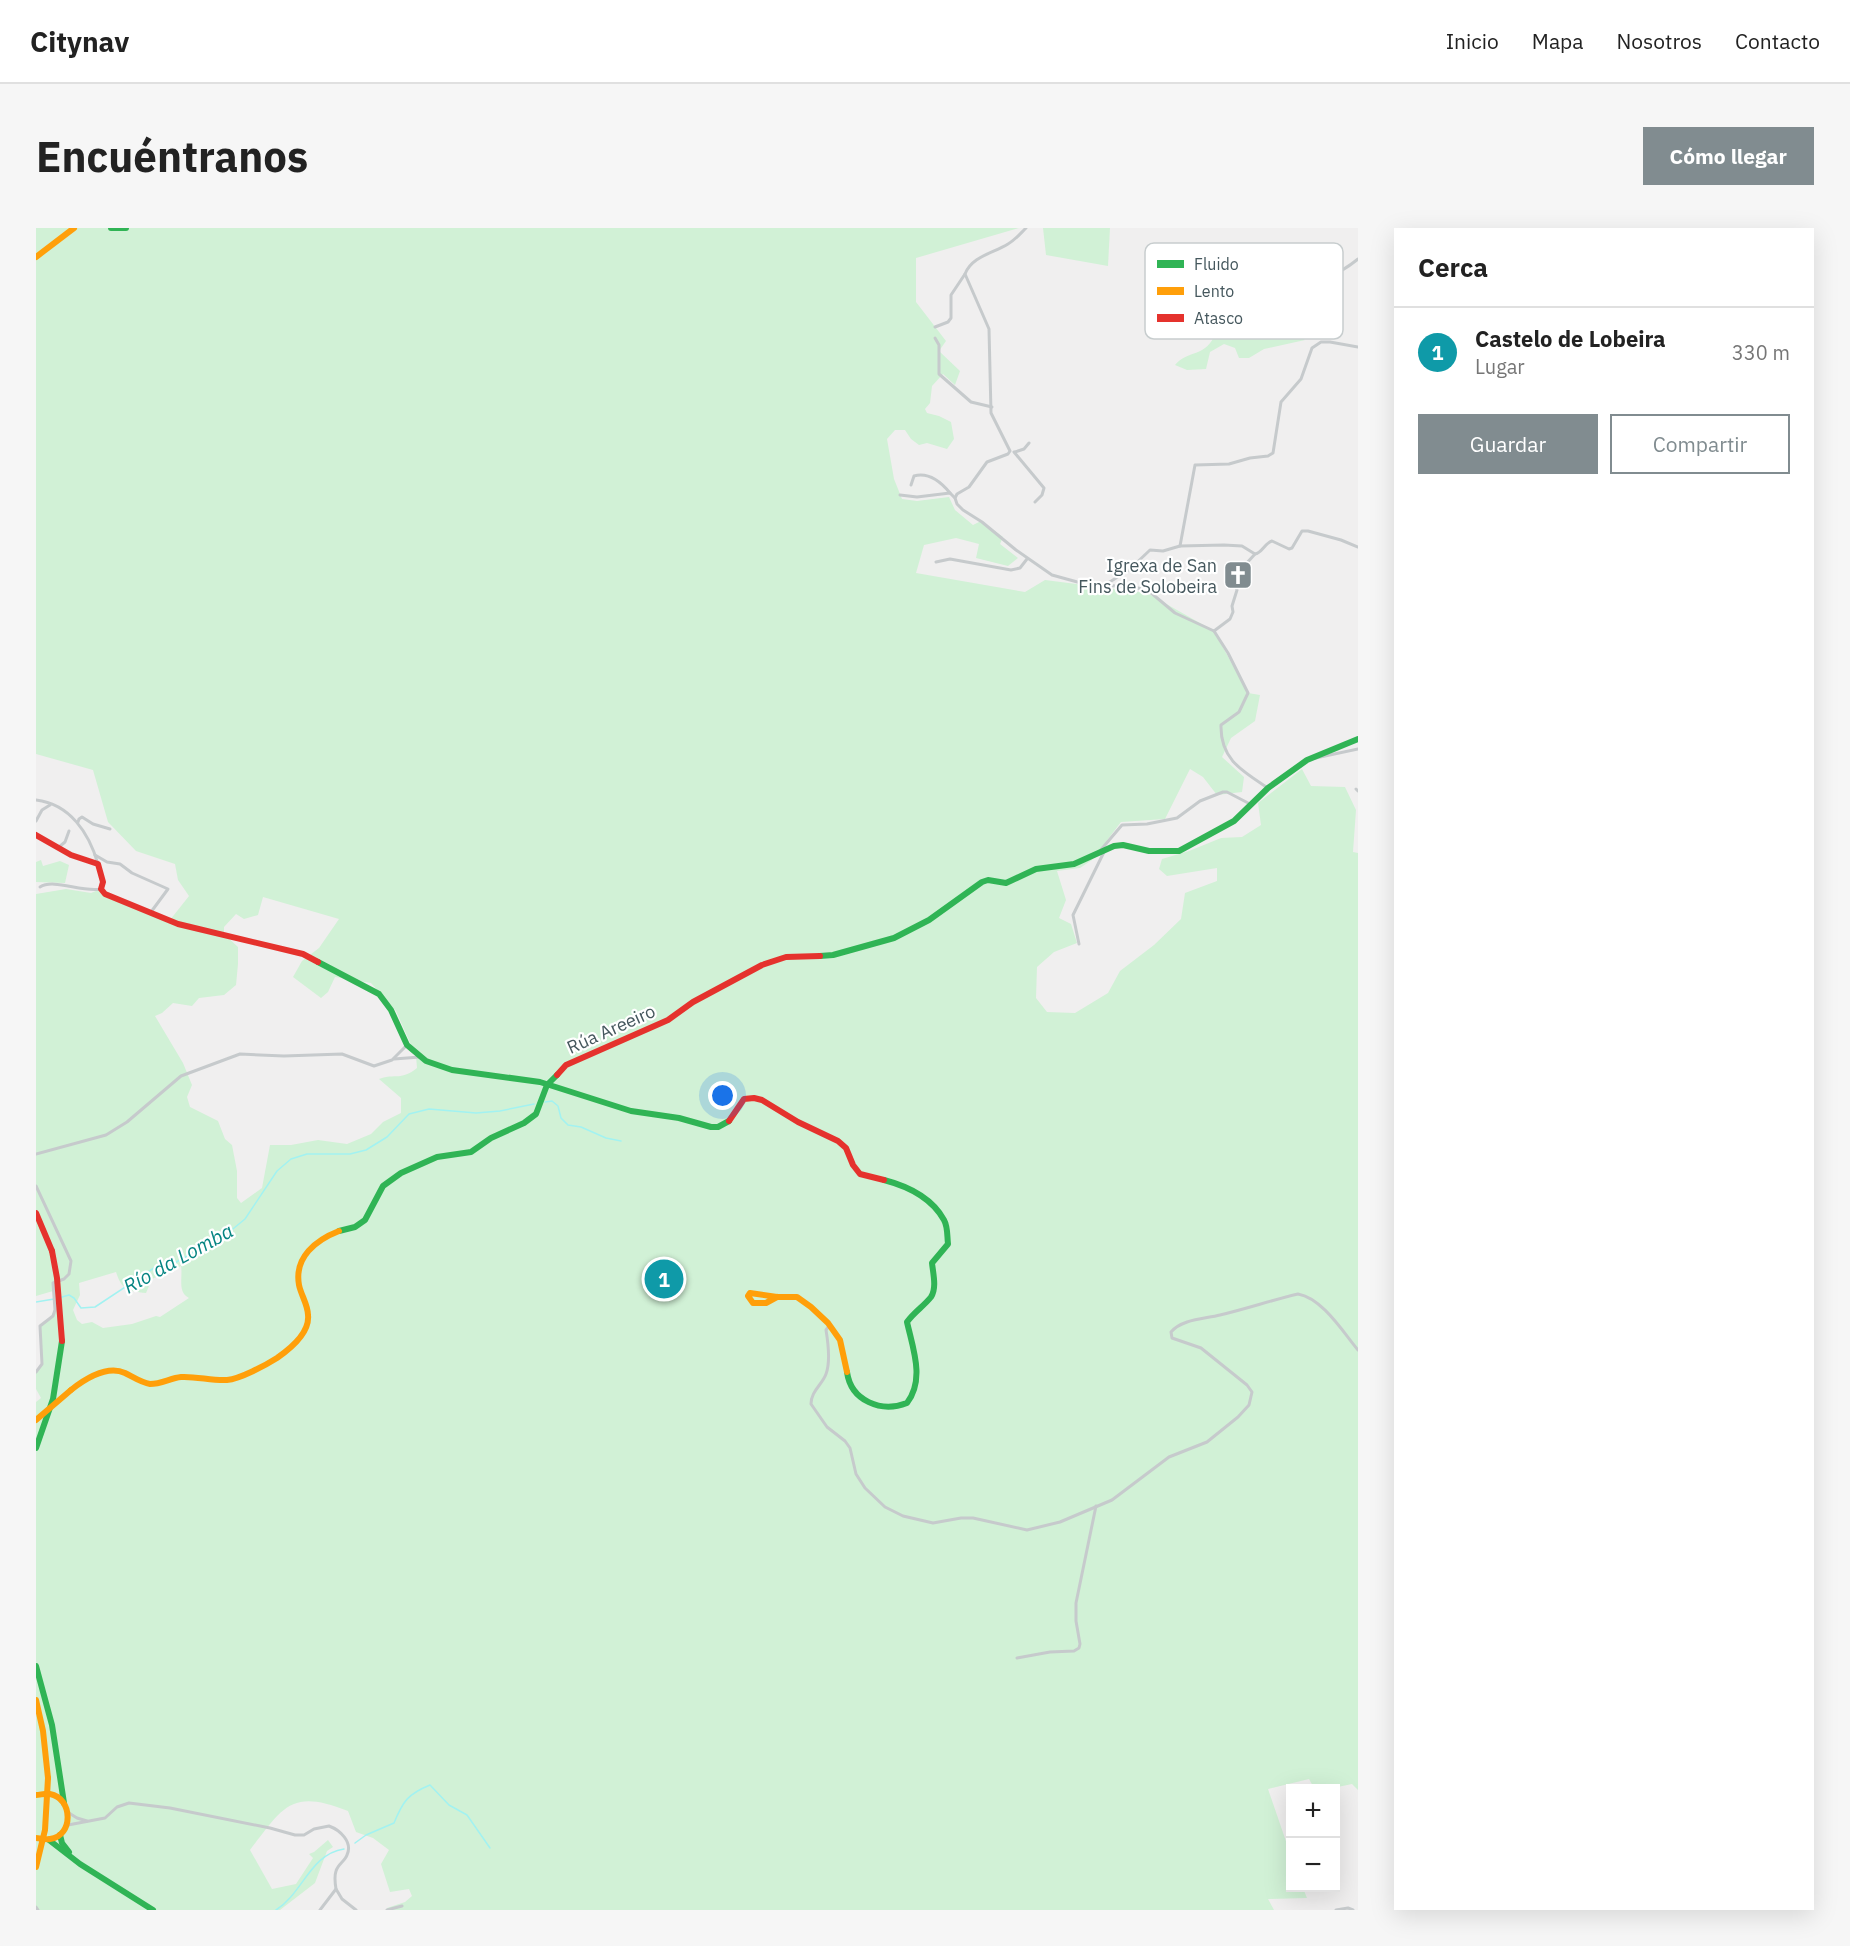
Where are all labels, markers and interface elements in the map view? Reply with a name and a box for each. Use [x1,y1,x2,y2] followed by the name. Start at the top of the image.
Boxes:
[30,23,129,60] text: Citynav
[1446,27,1499,55] text: Inicio
[1532,27,1584,55] text: Mapa
[1617,27,1702,55] text: Nosotros
[1735,27,1820,55] text: Contacto
[1643,127,1814,185] button: Cómo llegar
[36,129,308,184] text: Encuéntranos
[1145,243,1343,339] legend
[1418,250,1488,284] text: Cerca
[1194,254,1239,274] text: Fluido
[1194,281,1234,301] text: Lento
[1194,308,1243,328] text: Atasco
[1475,324,1666,353] text: Castelo de Lobeira
[1432,339,1444,366] text: 1
[1732,339,1790,366] text: 330 m
[1475,353,1525,380] text: Lugar
[1418,414,1598,474] button: Guardar
[1610,414,1790,474] button: Compartir
[1078,554,1217,598] place label: Igrexa de San Fins de Solobeira
[1222,559,1254,591] church icon: Igrexa de San Fins de Solobeira
[563,999,659,1059] street label: Rúa Areeiro
[708,1081,737,1110] your location
[118,1217,238,1299] water label: Río da Lomba
[644,1256,684,1302] pin: 1
[1286,1784,1340,1892] map controls
[1286,1784,1340,1838] button: +
[1286,1838,1340,1892] button: −

